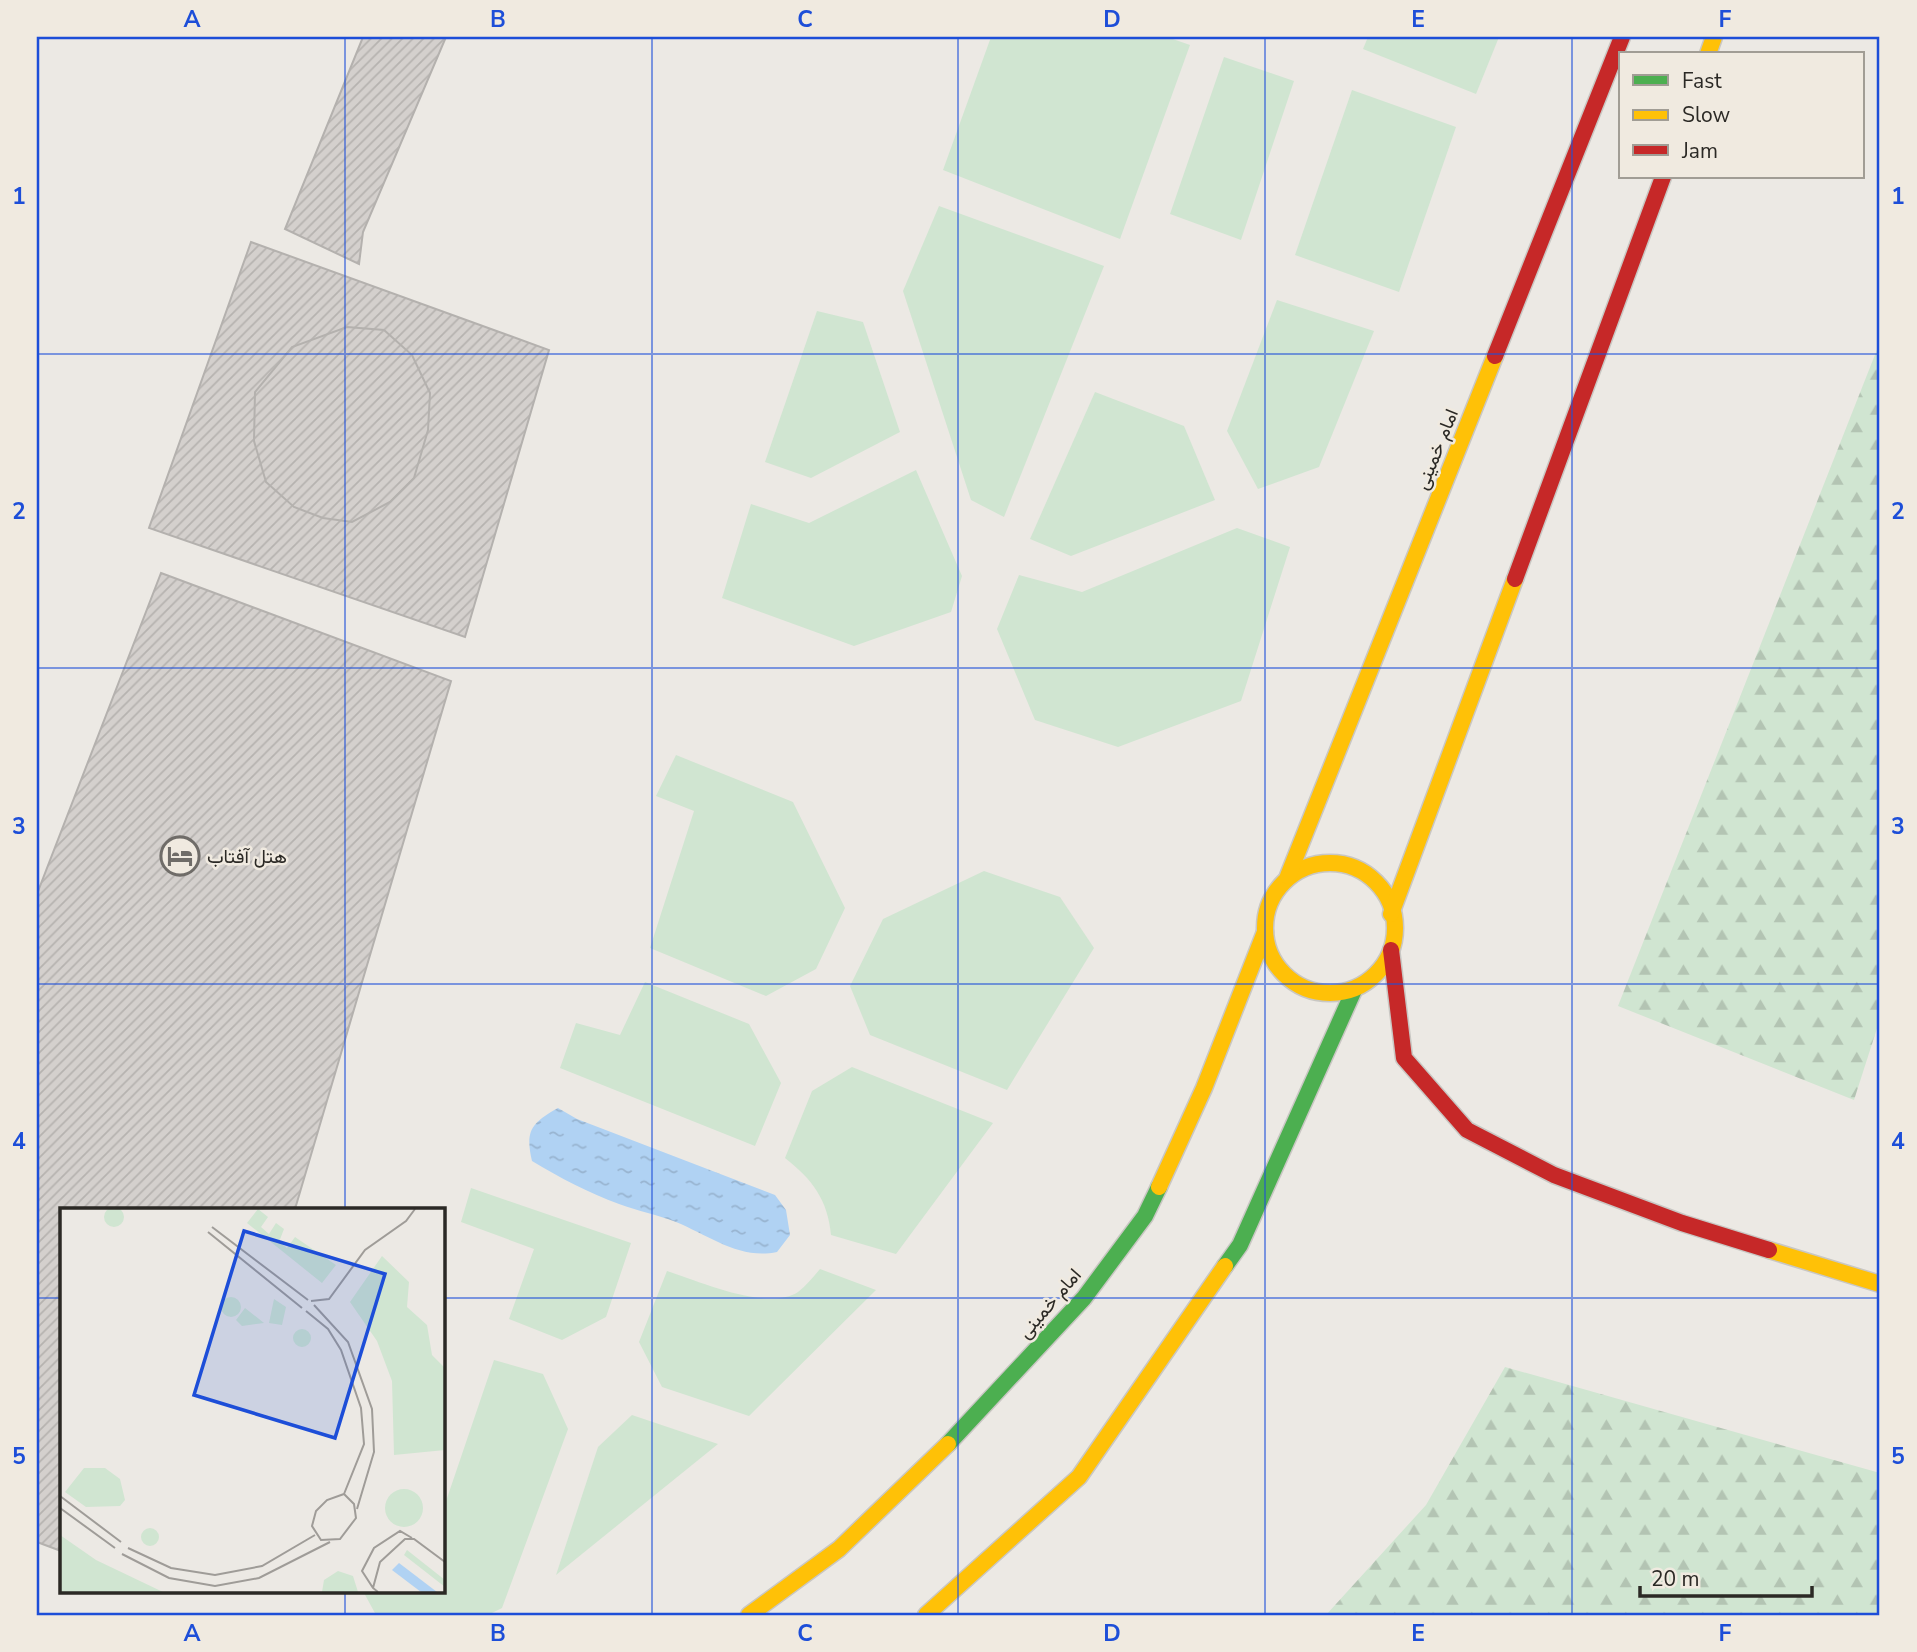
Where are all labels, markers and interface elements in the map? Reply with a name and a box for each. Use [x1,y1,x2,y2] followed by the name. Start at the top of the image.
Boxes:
[183,4,201,35] text: A
[490,4,506,35] text: B
[797,4,813,35] text: C
[1103,4,1121,35] text: D
[1411,4,1425,35] text: E
[1719,4,1732,35] text: F
[1619,52,1864,178] legend
[1682,67,1722,95] text: Fast
[1682,101,1731,129] text: Slow
[1681,137,1718,165] text: Jam
[12,181,26,212] text: 1
[1891,181,1905,212] text: 1
[1409,405,1465,494] street label: امام خمینی
[12,496,26,527] text: 2
[1891,496,1905,527] text: 2
[12,811,26,842] text: 3
[1891,811,1905,842] text: 3
[159,835,201,877] hotel icon: هتل آفتاب
[207,844,287,870] place label: هتل آفتاب
[12,1126,26,1157] text: 4
[1891,1126,1905,1157] text: 4
[60,1208,444,1592] inset map
[1012,1263,1087,1344] street label: امام خمینی
[12,1441,26,1472] text: 5
[1891,1441,1905,1472] text: 5
[1640,1554,1812,1598] scale bar
[1651,1565,1700,1593] text: 20 m
[183,1618,201,1649] text: A
[490,1618,506,1649] text: B
[797,1618,813,1649] text: C
[1103,1618,1121,1649] text: D
[1411,1618,1425,1649] text: E
[1719,1618,1732,1649] text: F

